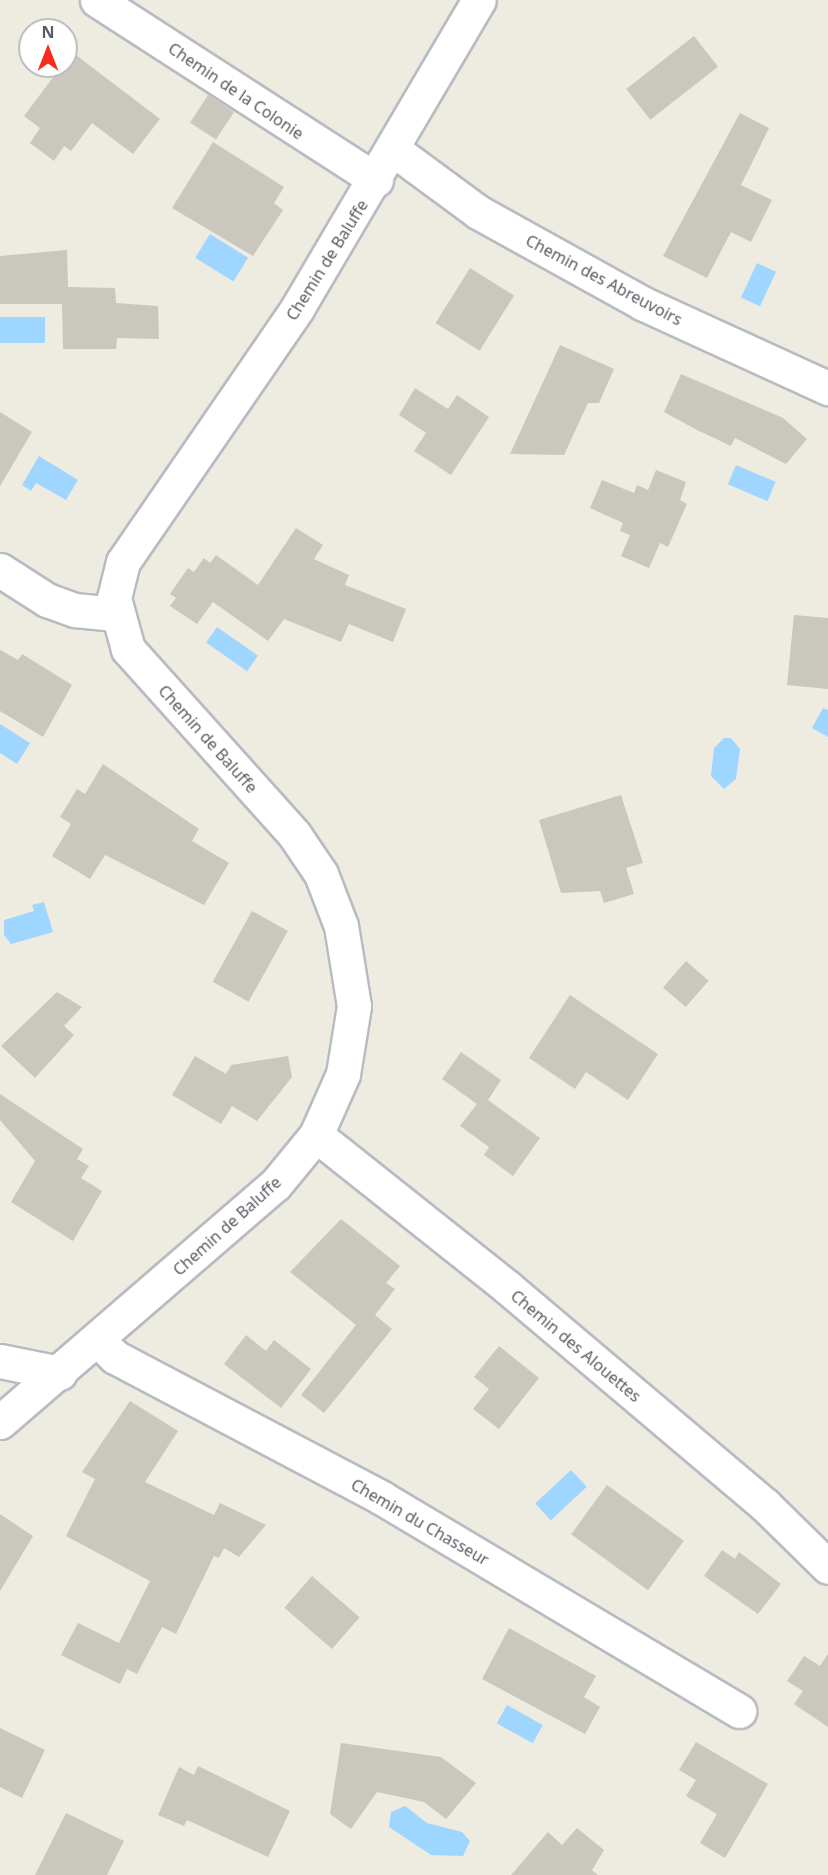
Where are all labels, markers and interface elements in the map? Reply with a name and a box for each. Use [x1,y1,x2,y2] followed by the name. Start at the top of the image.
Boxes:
[18,18,78,78] north arrow
[41,21,55,43] text: N
[165,39,307,143] street label: Chemin de la Colonie
[282,196,372,324] street label: Chemin de Baluffe
[523,231,685,329] street label: Chemin des Abreuvoirs
[154,681,262,797] street label: Chemin de Baluffe
[169,1172,285,1280] street label: Chemin de Baluffe
[507,1286,645,1406] street label: Chemin des Alouettes
[348,1475,492,1569] street label: Chemin du Chasseur

